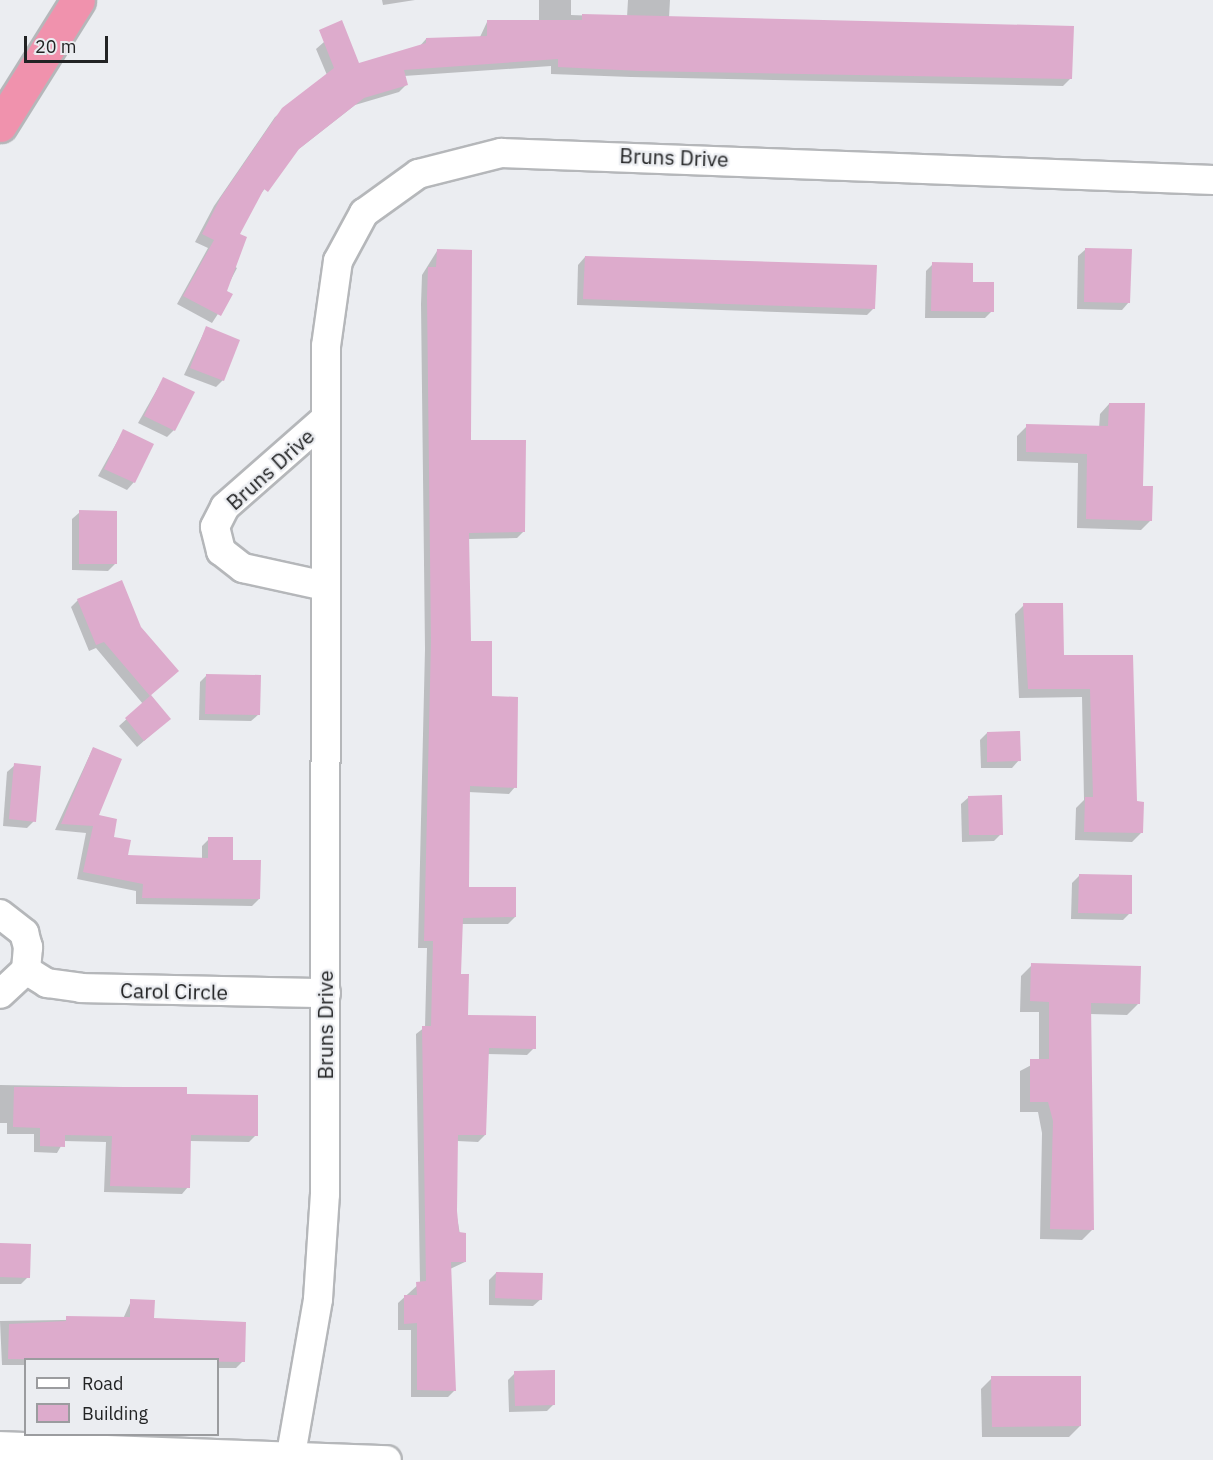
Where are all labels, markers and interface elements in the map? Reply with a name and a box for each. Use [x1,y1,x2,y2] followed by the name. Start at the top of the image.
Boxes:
[27,24,111,62] scale bar
[35,35,77,58] text: 20 m
[619,143,729,171] street label: Bruns Drive
[221,423,319,515] street label: Bruns Drive
[312,970,338,1080] street label: Bruns Drive
[120,977,228,1005] street label: Carol Circle
[24,1358,219,1436] legend
[82,1372,123,1395] text: Road
[82,1402,148,1425] text: Building

